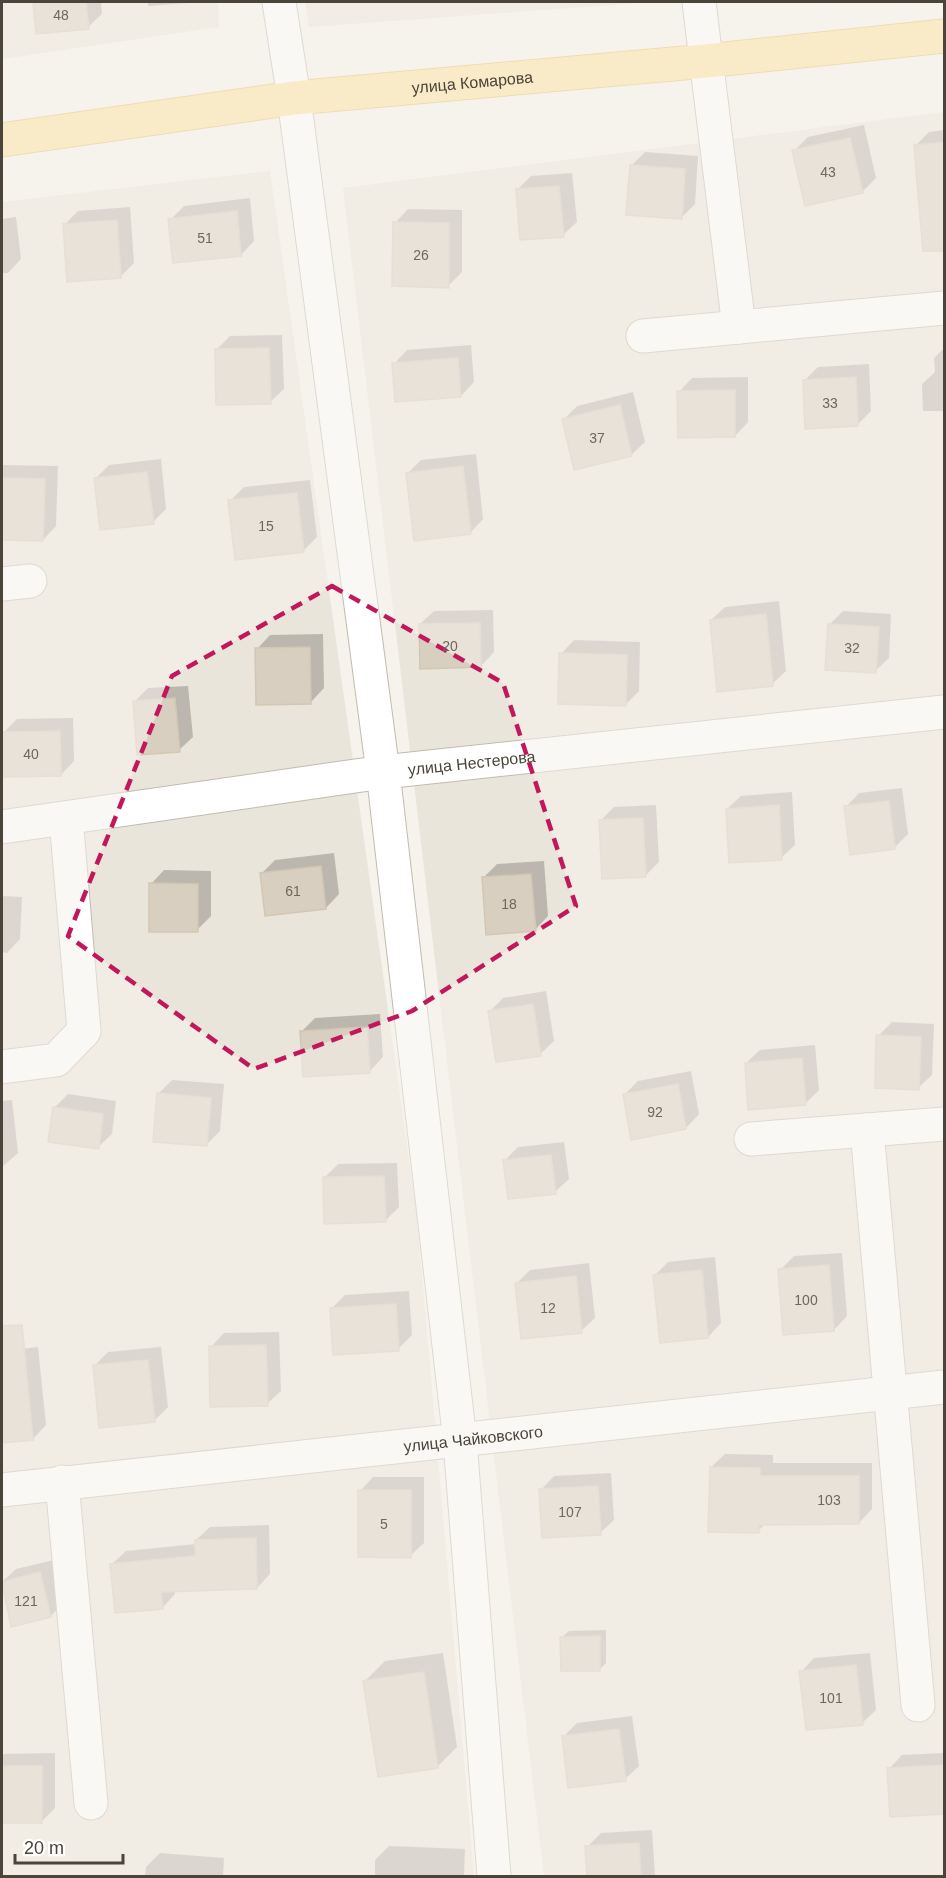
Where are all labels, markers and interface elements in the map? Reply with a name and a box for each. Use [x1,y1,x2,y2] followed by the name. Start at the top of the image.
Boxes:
[53,7,69,23] house number: 48
[411,68,534,96] street label: улица Комарова
[820,164,836,180] house number: 43
[197,230,213,246] house number: 51
[413,247,429,263] house number: 26
[822,395,838,411] house number: 33
[589,430,605,446] house number: 37
[258,518,274,534] house number: 15
[442,638,458,654] house number: 20
[844,640,860,656] house number: 32
[23,746,39,762] house number: 40
[407,747,536,778] street label: улица Нестерова
[285,883,301,899] house number: 61
[501,896,517,912] house number: 18
[647,1104,663,1120] house number: 92
[794,1292,818,1308] house number: 100
[540,1300,556,1316] house number: 12
[403,1422,544,1455] street label: улица Чайковского
[817,1492,841,1508] house number: 103
[558,1504,582,1520] house number: 107
[380,1516,388,1532] house number: 5
[14,1593,38,1609] house number: 121
[819,1690,843,1706] house number: 101
[15,1827,123,1865] scale bar
[24,1838,64,1858] text: 20 m

